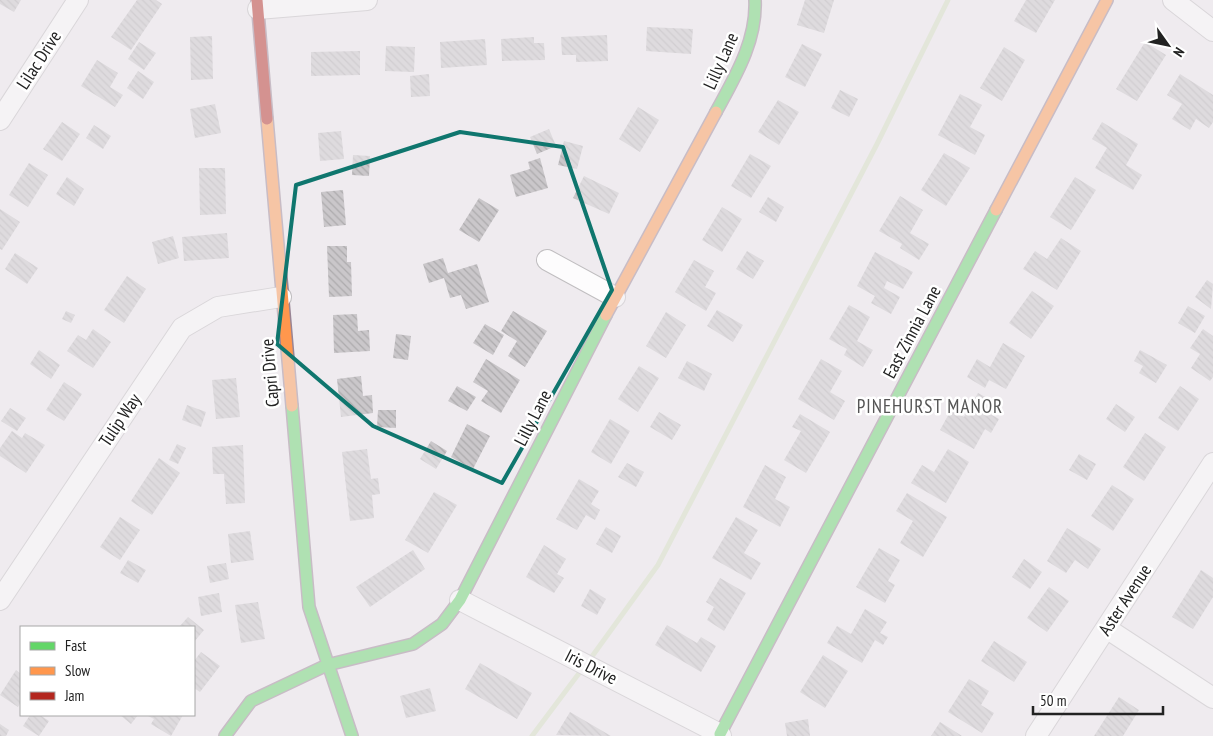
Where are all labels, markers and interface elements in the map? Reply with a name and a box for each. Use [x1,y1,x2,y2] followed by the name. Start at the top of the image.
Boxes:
[1143,20,1193,70] north arrow
[11,26,66,93] street label: Lilac Drive
[698,29,743,93] street label: Lilly Lane
[1169,44,1189,60] text: N
[878,281,946,382] street label: East Zinnia Lane
[255,338,284,408] street label: Capri Drive
[509,386,556,450] street label: Lilly Lane
[93,389,146,451] street label: Tulip Way
[857,394,1003,418] district label: PINEHURST MANOR
[1093,560,1156,640] street label: Aster Avenue
[20,626,195,716] legend
[65,636,86,655] text: Fast
[561,644,621,689] street label: Iris Drive
[65,661,90,680] text: Slow
[1033,684,1163,716] scale bar
[64,686,84,705] text: Jam
[1040,691,1066,710] text: 50 m

